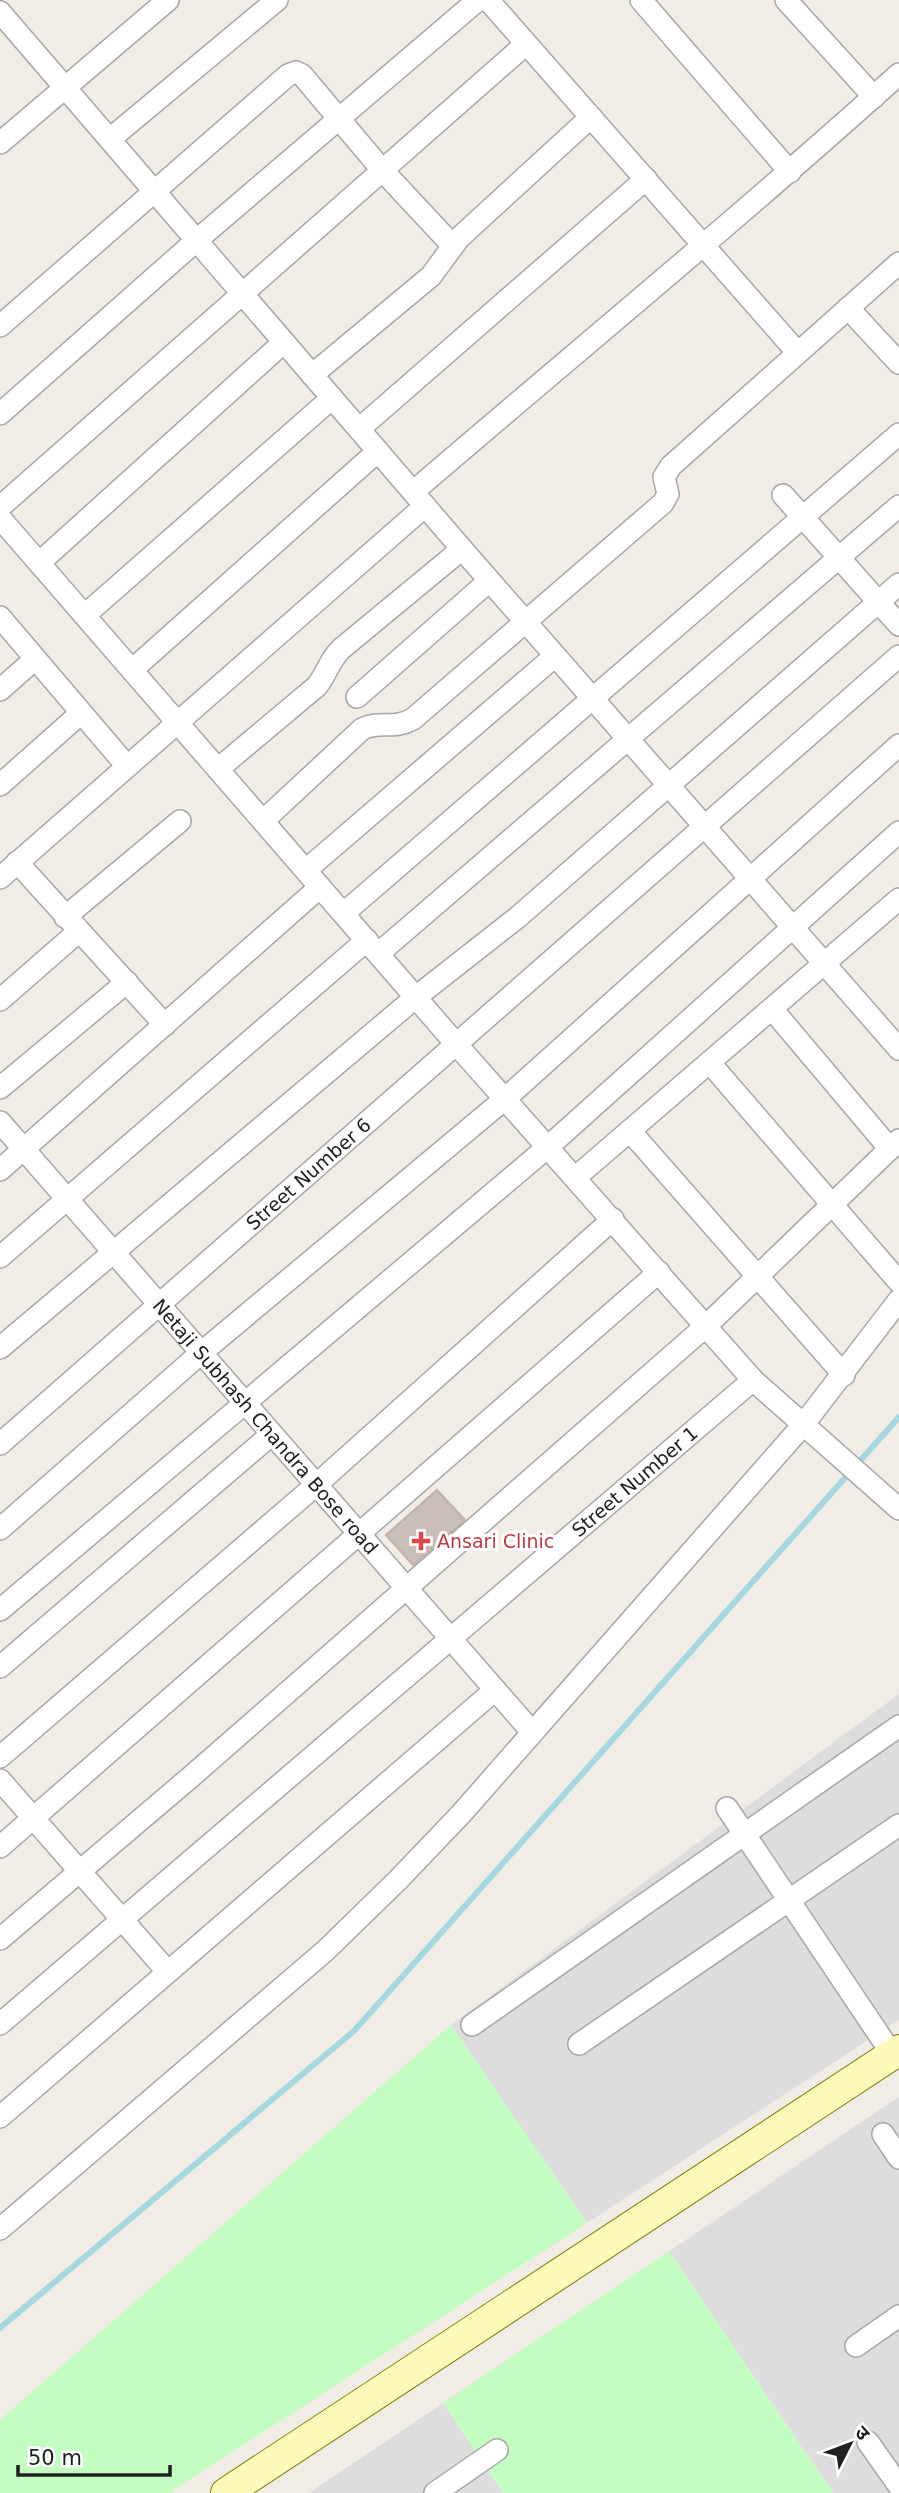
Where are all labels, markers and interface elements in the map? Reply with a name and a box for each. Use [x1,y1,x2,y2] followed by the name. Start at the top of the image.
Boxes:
[242,1113,375,1234] street label: Street Number 6
[148,1294,383,1559] street label: Netaji Subhash Chandra Bose road
[567,1421,702,1541] street label: Street Number 1
[437,1530,554,1552] place label: Ansari Clinic
[411,1531,431,1551] marker: Ansari Clinic
[815,2409,885,2479] north arrow
[851,2421,875,2445] text: उ
[18,2434,170,2478] scale bar
[28,2446,82,2470] text: 50 m

